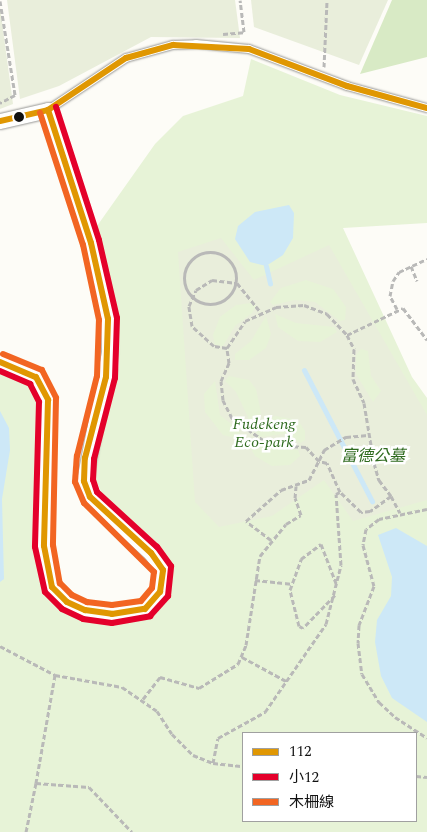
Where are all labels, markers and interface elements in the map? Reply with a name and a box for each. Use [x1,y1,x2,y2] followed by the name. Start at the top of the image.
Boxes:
[14,112,24,122] unlabelled marker
[233,414,295,452] park label: Fudekeng Eco-park
[341,446,405,466] park label: 富德公墓
[242,732,417,822] legend
[289,740,312,763] text: 112
[289,766,319,789] text: 小12
[289,791,334,814] text: 木柵線

